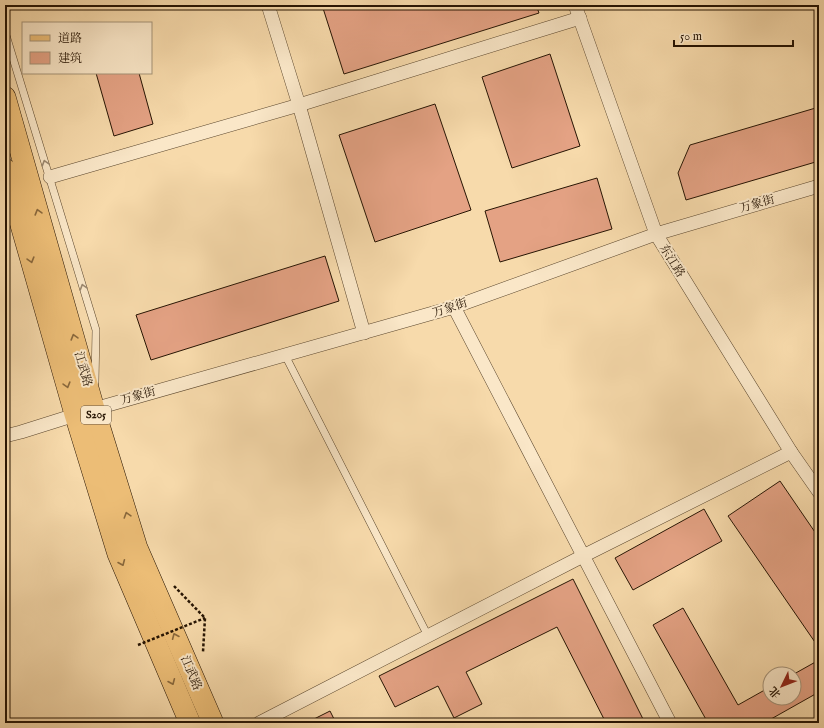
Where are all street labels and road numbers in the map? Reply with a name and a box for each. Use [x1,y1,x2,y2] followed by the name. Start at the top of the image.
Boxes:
[738,192,777,216] street label: 万象街
[656,242,688,280] street label: 东江路
[431,295,470,321] street label: 万象街
[71,350,95,388] street label: 江武路
[119,384,158,408] street label: 万象街
[81,406,111,424] road number: S205
[177,653,205,693] street label: 江武路

